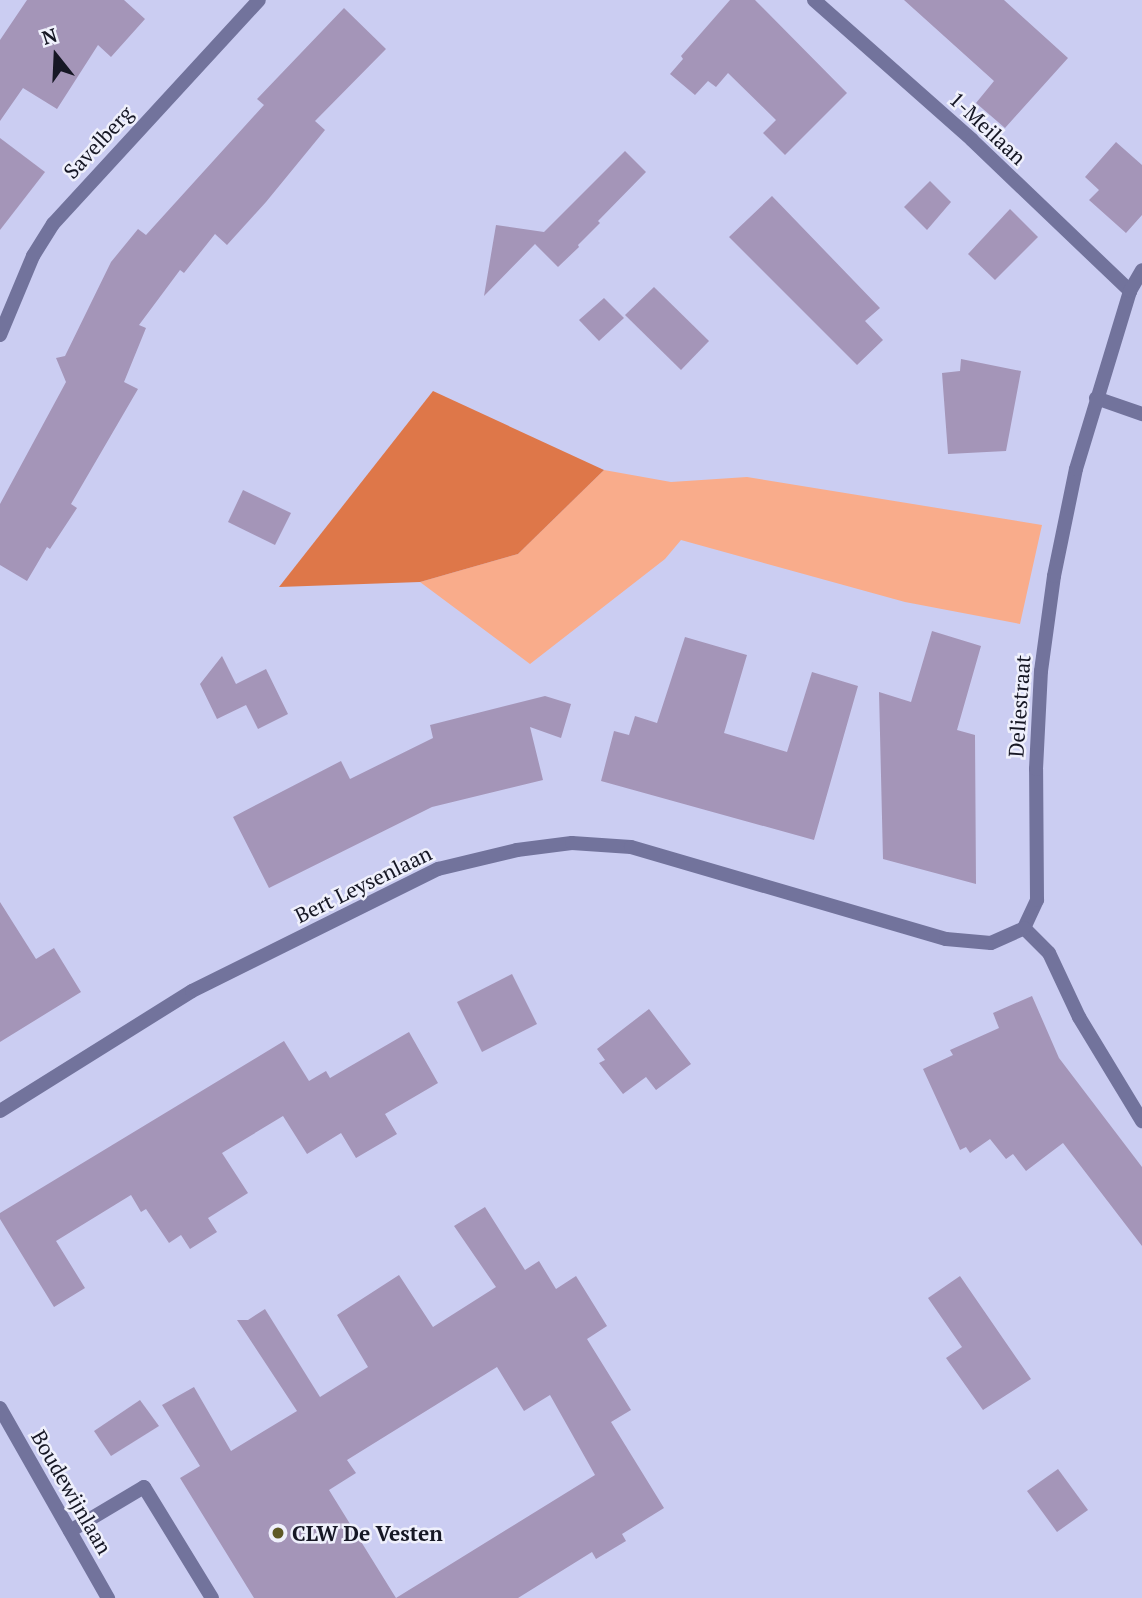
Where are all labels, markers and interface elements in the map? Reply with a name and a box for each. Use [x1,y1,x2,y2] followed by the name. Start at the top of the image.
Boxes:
[21,21,91,91] north arrow
[39,21,60,50] text: N
[945,86,1031,170] street label: 1-Meilaan
[58,100,138,184] street label: Savelberg
[1003,654,1035,758] street label: Deliestraat
[291,840,435,928] street label: Bert Leysenlaan
[26,1426,118,1558] street label: Boudewijnlaan
[292,1520,443,1546] place label: CLW De Vesten
[270,1525,286,1541] marker: CLW De Vesten

